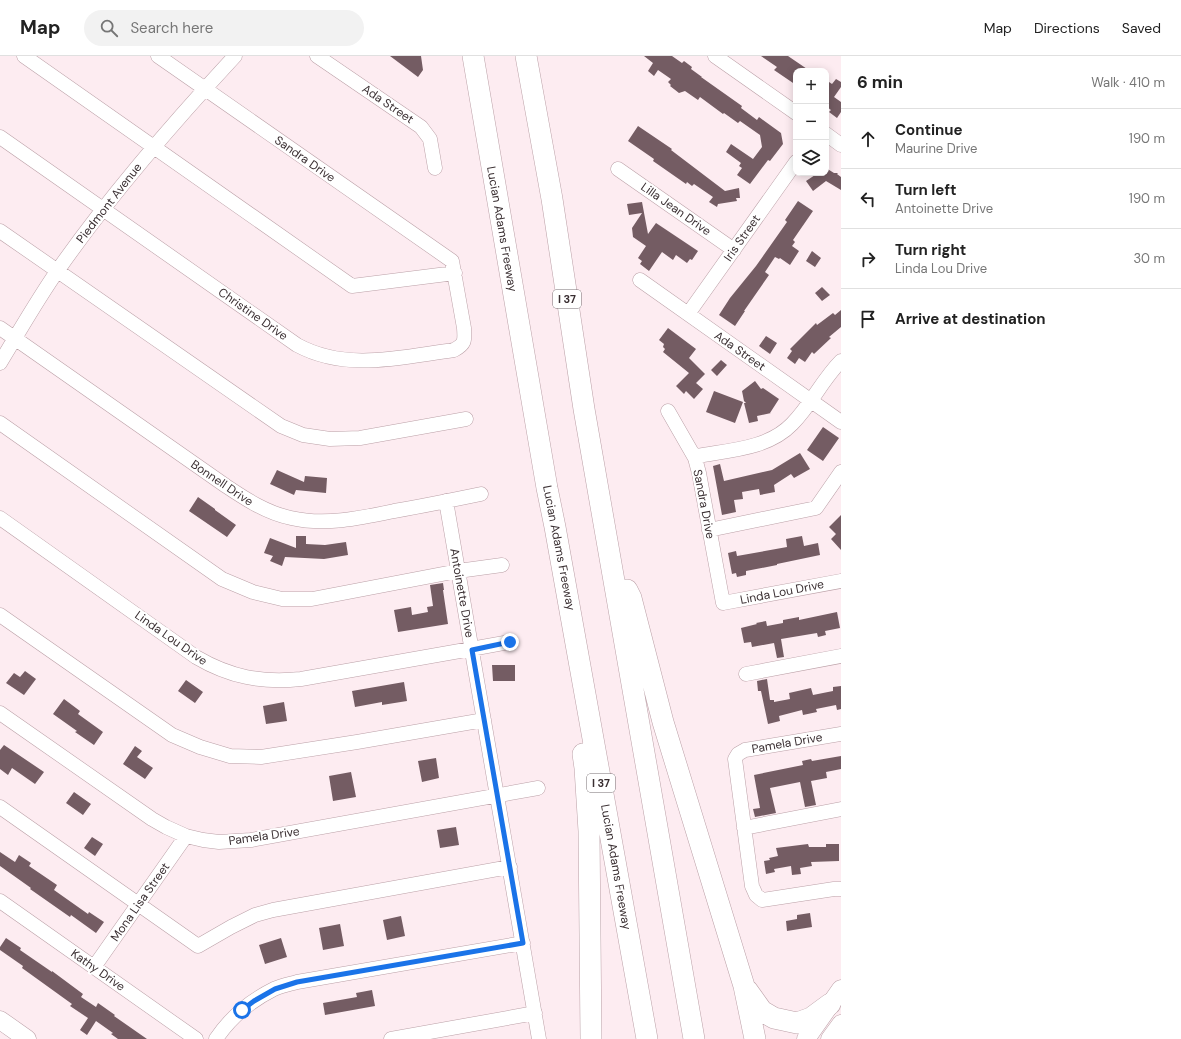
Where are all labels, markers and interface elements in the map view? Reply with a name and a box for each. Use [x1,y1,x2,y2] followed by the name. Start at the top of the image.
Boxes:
[84,10,364,46] search box
[20,15,60,40] text: Map
[98,17,120,39] icon: search
[130,18,213,38] text: Search here
[984,19,1012,37] text: Map
[1034,19,1100,37] text: Directions
[1122,19,1161,37] text: Saved
[793,68,829,176] map controls
[793,68,829,104] button: +
[857,71,903,93] text: 6 min
[1091,74,1165,91] text: Walk · 410 m
[359,81,417,127] street label: Ada Street
[793,104,829,140] button: −
[895,120,963,140] text: Continue
[857,128,879,150] icon: ahead
[1129,130,1165,147] text: 190 m
[272,132,339,186] street label: Sandra Drive
[793,140,829,176] button: layers
[895,140,977,157] text: Maurine Drive
[73,160,145,246] street label: Piedmont Avenue
[483,165,521,293] street label: Lucian Adams Freeway
[638,179,714,239] street label: Lilla Jean Drive
[895,180,956,200] text: Turn left
[857,188,879,210] icon: left
[1129,190,1165,207] text: 190 m
[895,200,993,217] text: Antoinette Drive
[720,211,764,264] street label: Iris Street
[895,240,966,260] text: Turn right
[857,248,879,270] icon: right
[1133,250,1165,267] text: 30 m
[895,260,987,277] text: Linda Lou Drive
[215,284,291,344] street label: Christine Drive
[553,290,581,308] road number: I 37
[857,308,879,330] icon: arrive
[895,309,1046,329] text: Arrive at destination
[711,328,769,375] street label: Ada Street
[188,456,256,510] street label: Bonnell Drive
[689,468,719,540] street label: Sandra Drive
[539,484,579,612] street label: Lucian Adams Freeway
[446,547,478,639] street label: Antoinette Drive
[739,576,825,608] street label: Linda Lou Drive
[132,607,211,669] street label: Linda Lou Drive
[501,633,519,651] route end
[750,729,824,757] street label: Pamela Drive
[587,774,615,792] road number: I 37
[597,803,635,931] street label: Lucian Adams Freeway
[227,823,301,849] street label: Pamela Drive
[107,859,173,945] street label: Mona Lisa Street
[68,945,128,995] street label: Kathy Drive
[233,1001,251,1019] route start

